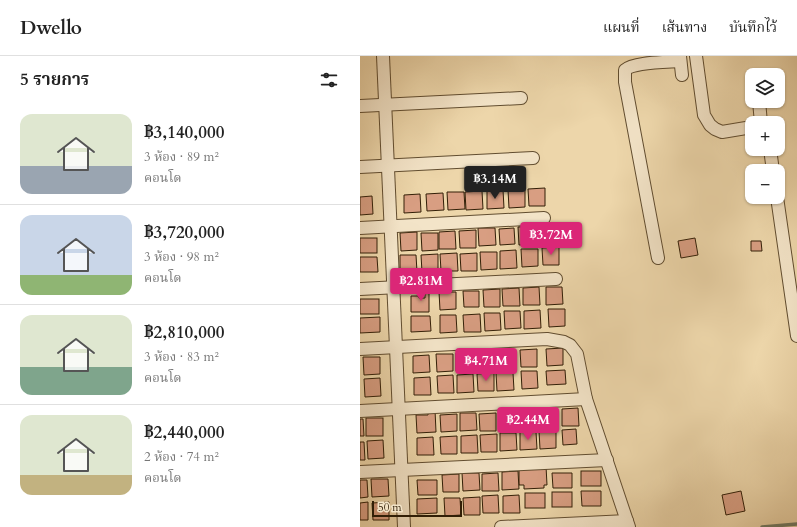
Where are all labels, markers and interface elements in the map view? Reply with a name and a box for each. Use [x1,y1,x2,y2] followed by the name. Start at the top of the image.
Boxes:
[20,15,82,41] text: Dwello
[603,18,640,37] text: แผนที่
[662,18,707,37] text: เส้นทาง
[729,18,777,37] text: บันทึกไว้
[20,68,89,91] text: 5 รายการ
[745,68,785,204] map controls
[745,68,785,108] button: layers
[318,69,340,91] icon: filters
[745,116,785,156] button: +
[144,121,224,144] text: ฿3,140,000
[52,130,100,178] icon: home
[144,148,219,166] text: 3 ห้อง · 89 m²
[745,164,785,204] button: −
[462,166,528,200] pin: ฿3.14M
[144,169,182,187] text: คอนโด
[473,170,517,188] text: ฿3.14M
[144,221,224,244] text: ฿3,720,000
[518,222,584,256] pin: ฿3.72M
[529,226,573,244] text: ฿3.72M
[52,231,100,279] icon: home
[144,248,219,266] text: 3 ห้อง · 98 m²
[388,268,454,302] pin: ฿2.81M
[144,269,182,287] text: คอนโด
[399,272,443,290] text: ฿2.81M
[144,321,224,344] text: ฿2,810,000
[52,331,100,379] icon: home
[144,348,219,366] text: 3 ห้อง · 83 m²
[453,348,519,382] pin: ฿4.71M
[464,352,508,370] text: ฿4.71M
[144,369,182,387] text: คอนโด
[495,407,561,441] pin: ฿2.44M
[506,411,550,429] text: ฿2.44M
[144,421,224,444] text: ฿2,440,000
[52,431,100,479] icon: home
[144,448,219,466] text: 2 ห้อง · 74 m²
[144,469,182,487] text: คอนโด
[372,499,462,518] scale bar
[378,500,402,515] text: 50 m

